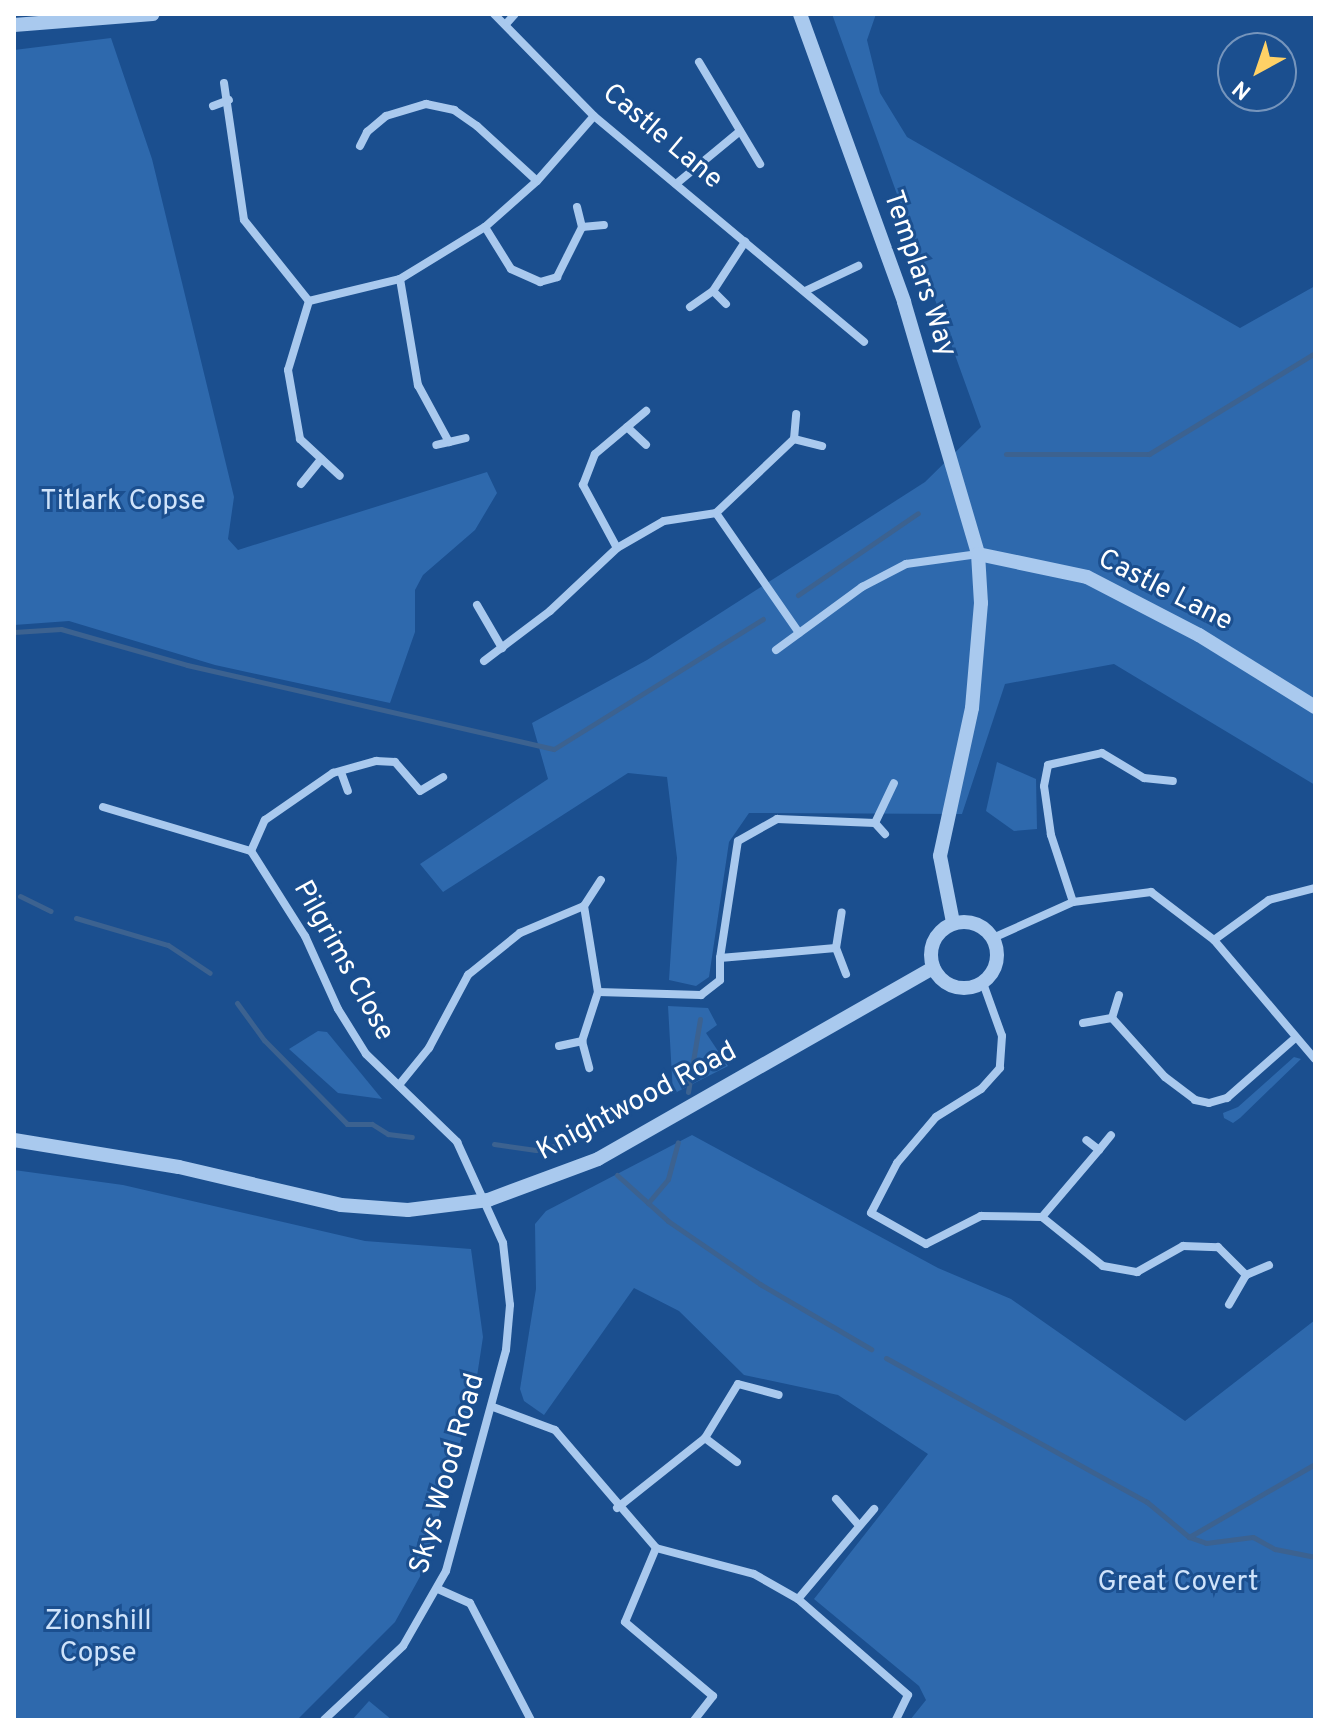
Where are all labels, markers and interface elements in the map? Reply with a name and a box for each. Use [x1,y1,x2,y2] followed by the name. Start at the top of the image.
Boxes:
[1217,32,1297,112] north arrow
[1228,74,1257,105] text: N
[595,77,729,197] street label: Castle Lane
[875,186,963,362] street label: Templars Way
[40,485,206,519] park label: Titlark Copse
[1092,543,1238,639] street label: Castle Lane
[285,875,401,1047] street label: Pilgrims Close
[531,1035,743,1169] street label: Knightwood Road
[403,1370,493,1578] street label: Skys Wood Road
[1097,1566,1259,1600] park label: Great Covert
[44,1605,152,1671] park label: Zionshill Copse

